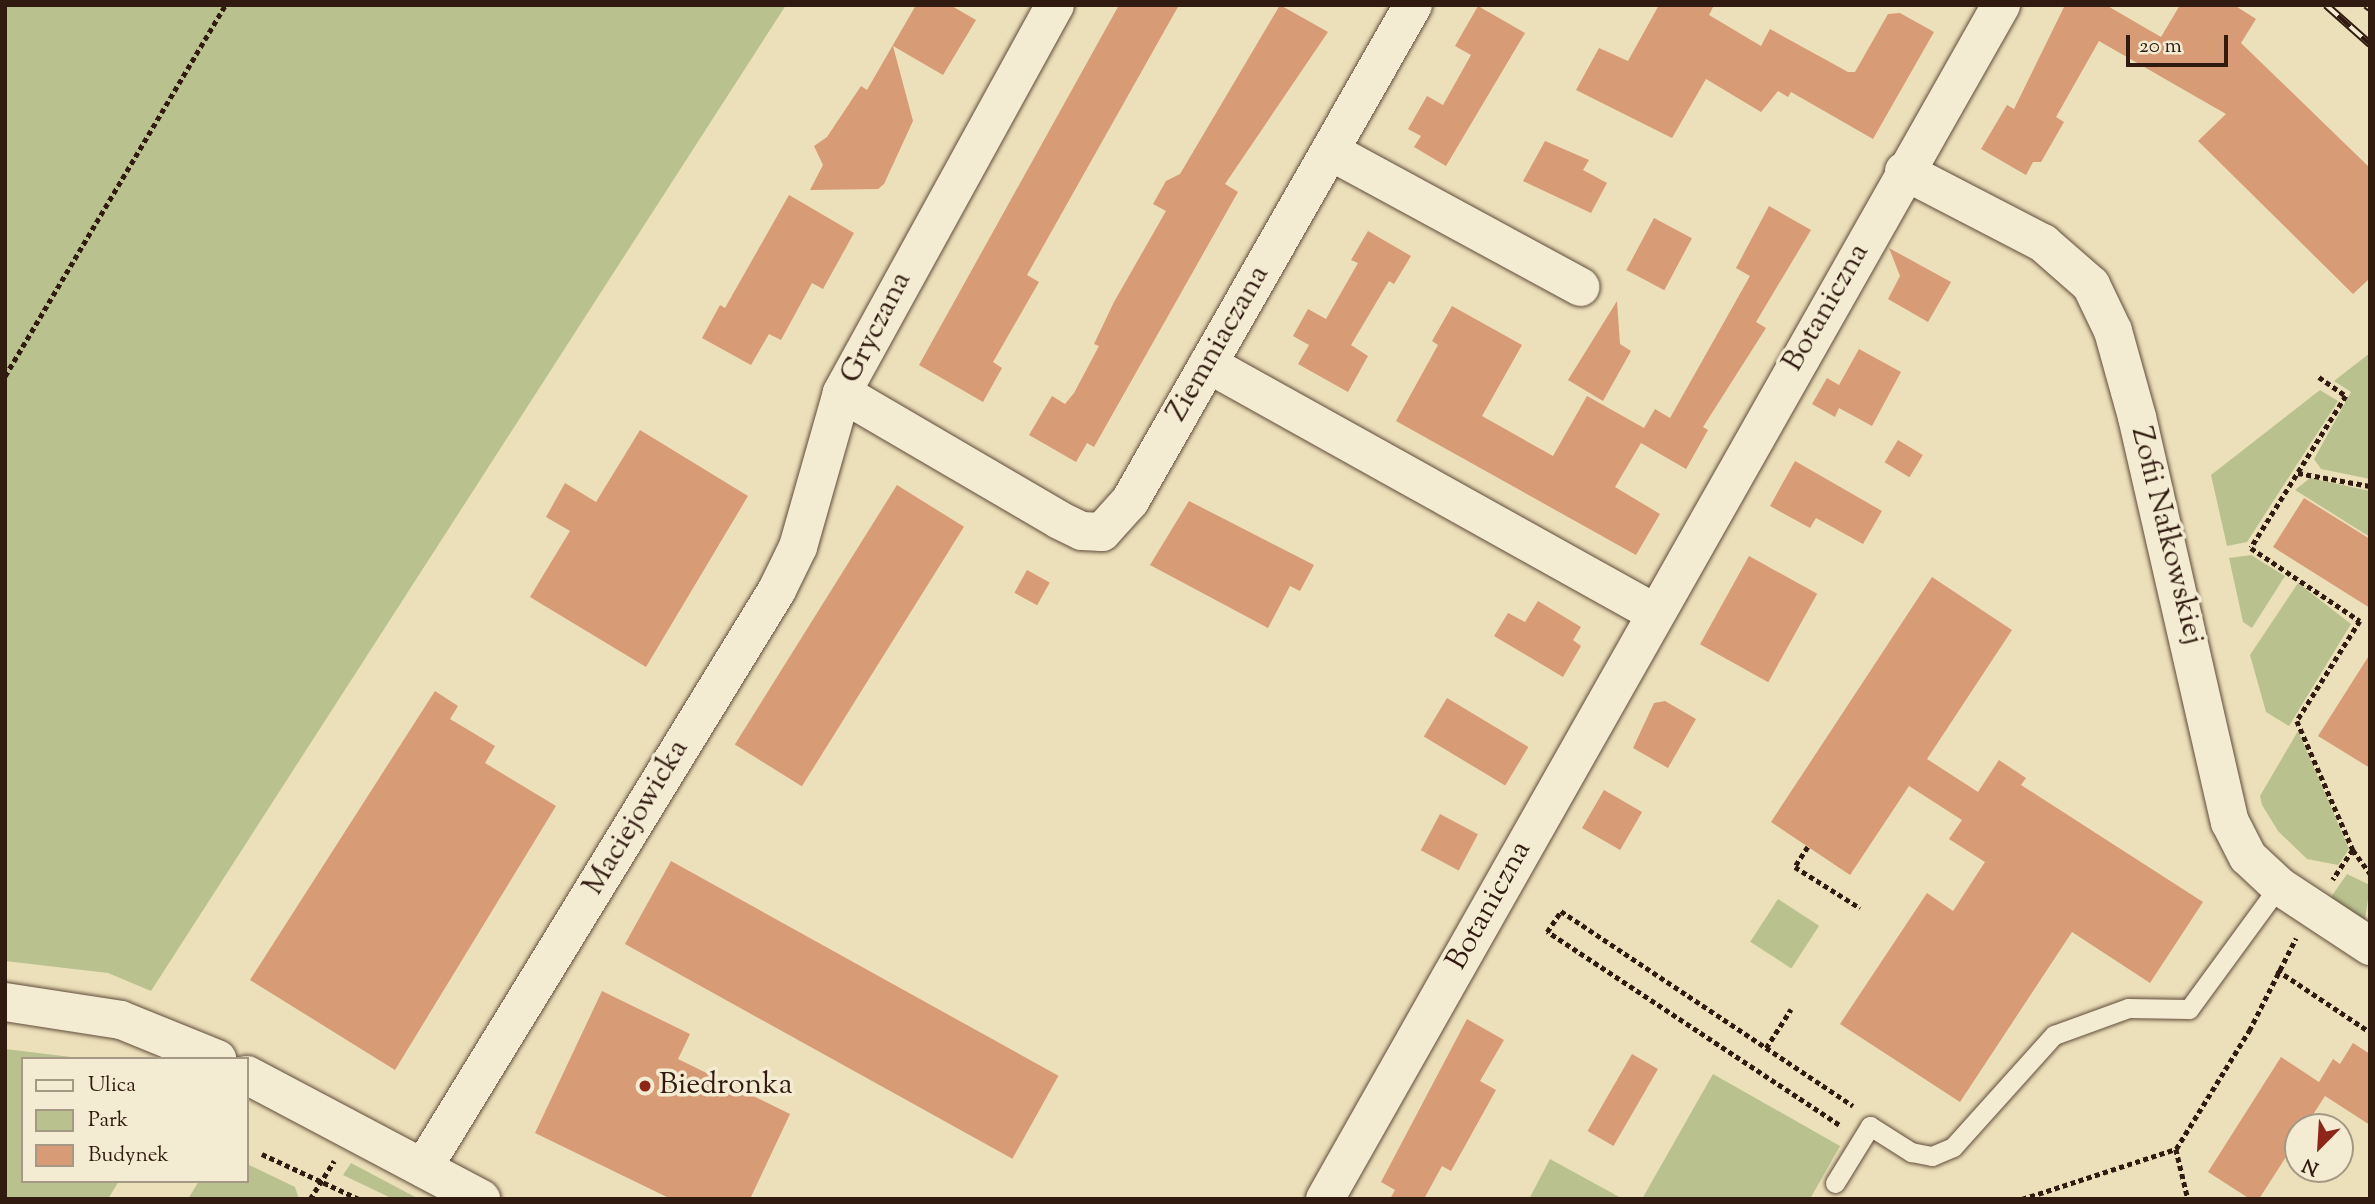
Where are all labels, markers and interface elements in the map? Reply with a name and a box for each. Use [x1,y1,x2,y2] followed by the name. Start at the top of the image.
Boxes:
[2130,21,2232,65] scale bar
[2139,32,2182,62] text: 20 m
[1776,238,1878,378] street label: Botaniczna
[1160,260,1278,428] street label: Ziemniaczana
[834,266,920,390] street label: Gryczana
[2122,423,2210,649] street label: Zofii Nałkowskiej
[577,734,697,902] street label: Maciejowicka
[1440,835,1540,977] street label: Botaniczna
[21,1057,248,1183] legend
[659,1068,792,1104] place label: Biedronka
[88,1071,136,1101] text: Ulica
[637,1078,653,1094] marker: Biedronka
[88,1106,128,1136] text: Park
[2284,1113,2354,1183] north arrow
[88,1141,169,1171] text: Budynek
[2299,1150,2323,1181] text: N

